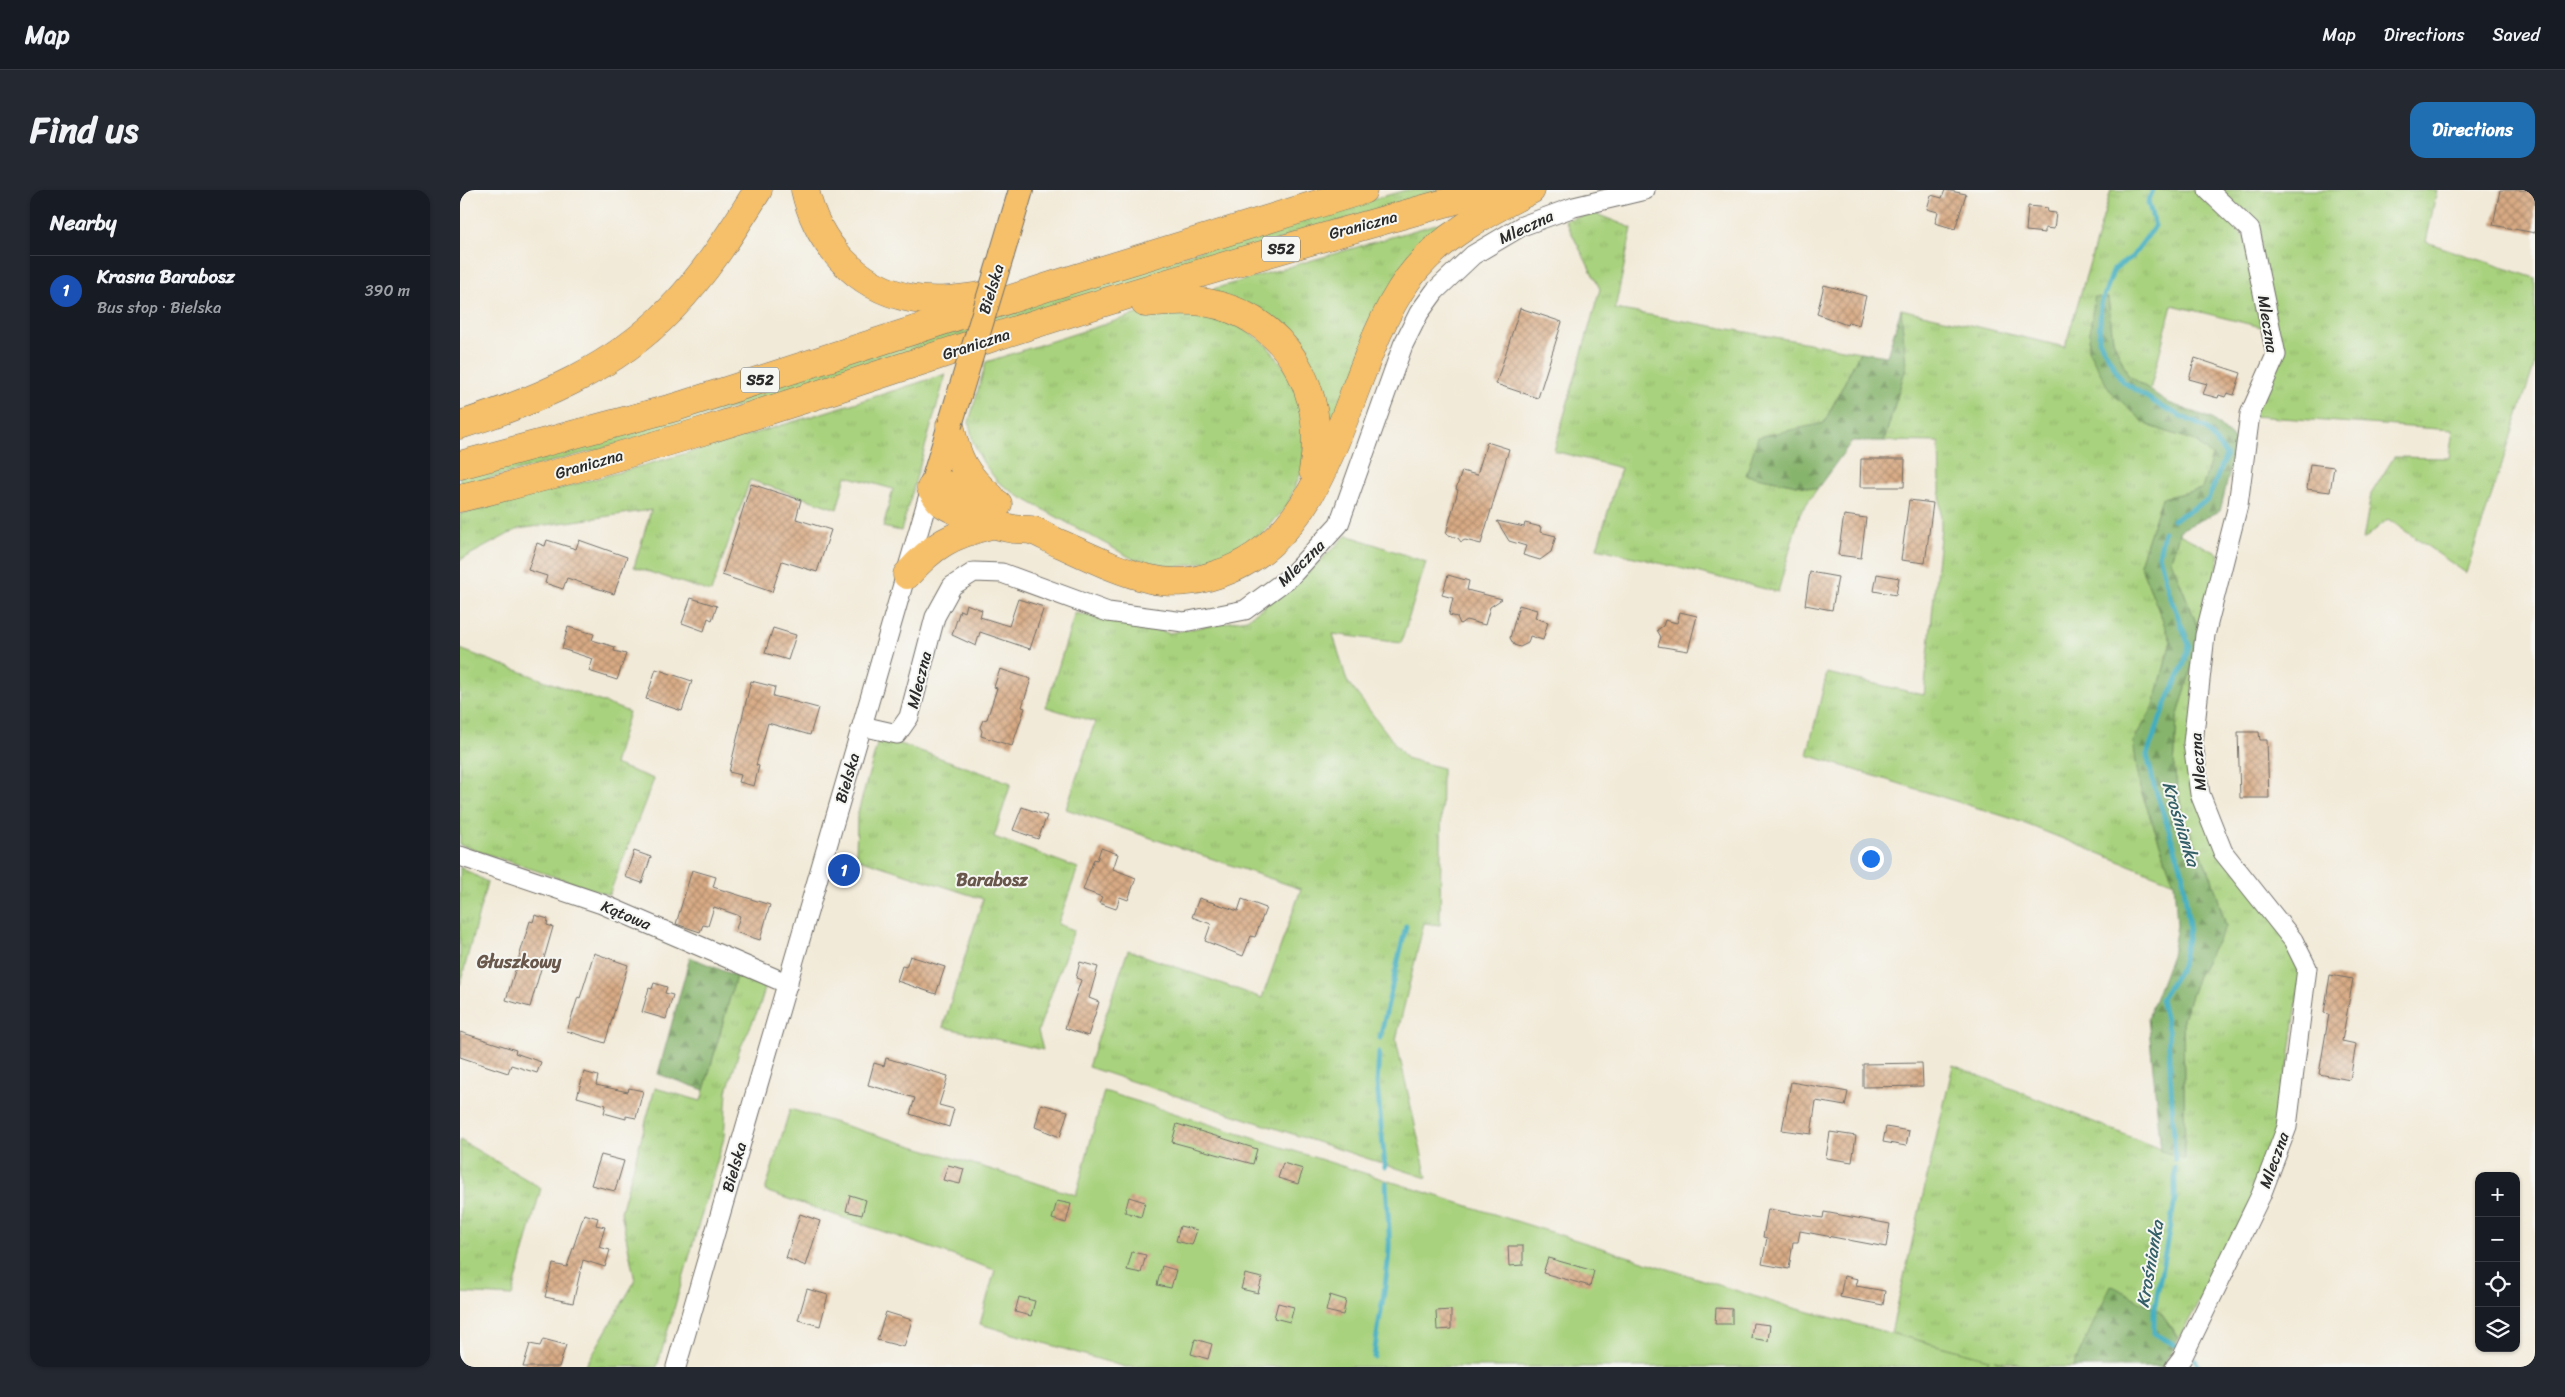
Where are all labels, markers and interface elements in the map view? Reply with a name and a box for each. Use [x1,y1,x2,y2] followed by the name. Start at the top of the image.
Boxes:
[25,14,69,56] text: Map
[2323,19,2356,51] text: Map
[2384,19,2465,51] text: Directions
[2493,19,2540,51] text: Saved
[30,99,138,161] text: Find us
[2410,102,2535,158] button: Directions
[1494,201,1559,252] street label: Mleczna
[1326,202,1400,248] street label: Graniczna
[50,204,116,242] text: Nearby
[1262,236,1300,262] road number: S52
[97,260,235,293] text: Krasna Barabosz
[970,260,1012,318] street label: Bielska
[63,276,69,305] text: 1
[365,276,410,305] text: 390 m
[97,293,221,322] text: Bus stop · Bielska
[2249,293,2287,356] street label: Mleczna
[938,319,1014,369] street label: Graniczna
[741,368,779,392] road number: S52
[551,440,627,488] street label: Graniczna
[1270,532,1333,594] street label: Mleczna
[898,647,940,712] street label: Mleczna
[2181,731,2215,792] street label: Mleczna
[826,749,868,807] street label: Bielska
[2153,777,2210,873] water label: Krośnianka
[1858,846,1884,872] your location
[828,851,860,889] pin: 1
[956,864,1029,896] district label: Barabosz
[596,891,656,939] street label: Kątowa
[476,946,562,978] district label: Głuszkowy
[2250,1127,2298,1192] street label: Mleczna
[713,1138,755,1196] street label: Bielska
[2475,1172,2520,1352] map controls
[2475,1172,2520,1217] button: +
[2127,1216,2174,1310] water label: Krośnianka
[2475,1217,2520,1262] button: −
[2475,1262,2520,1307] button: locate
[2475,1307,2520,1352] button: layers

